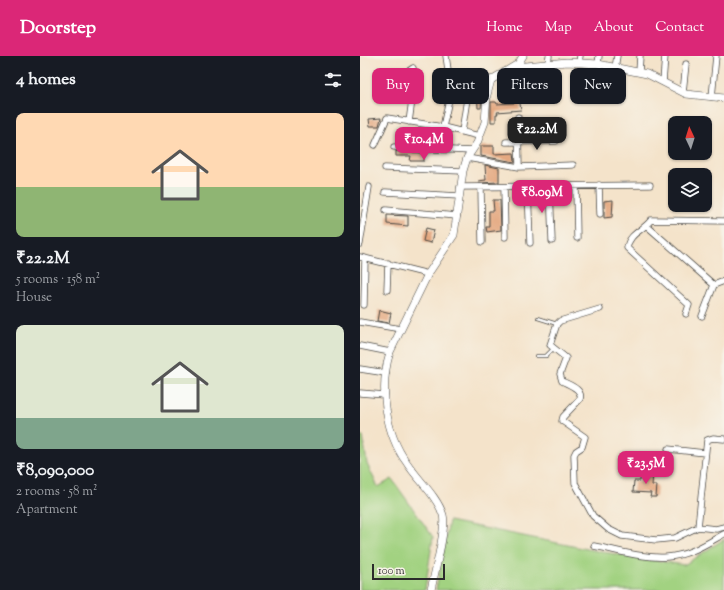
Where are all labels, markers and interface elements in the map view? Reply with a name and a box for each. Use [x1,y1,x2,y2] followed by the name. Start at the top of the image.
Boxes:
[20,15,96,42] text: Doorstep
[486,18,523,38] text: Home
[545,18,572,38] text: Map
[594,18,633,38] text: About
[655,18,704,38] text: Contact
[16,68,76,92] text: 4 homes
[372,68,424,104] chip: Buy
[432,68,489,104] chip: Rent
[497,68,562,104] chip: Filters
[570,68,626,104] chip: New
[322,69,344,91] icon: filters
[668,116,712,160] north arrow
[668,116,712,212] map controls
[504,117,570,151] pin: ₹22.2M
[517,121,557,139] text: ₹22.2M
[391,127,457,161] pin: ₹10.4M
[404,131,444,149] text: ₹10.4M
[144,139,216,211] icon: home
[668,168,712,212] button: layers
[509,180,575,214] pin: ₹8.09M
[521,184,563,202] text: ₹8.09M
[16,247,70,271] text: ₹22.2M
[16,271,100,289] text: 5 rooms · 158 m²
[16,289,52,307] text: House
[144,351,216,423] icon: home
[613,451,679,485] pin: ₹23.5M
[627,455,665,473] text: ₹23.5M
[16,459,94,483] text: ₹8,090,000
[16,483,97,501] text: 2 rooms · 58 m²
[16,501,77,519] text: Apartment
[372,562,445,581] scale bar
[378,563,405,579] text: 100 m

